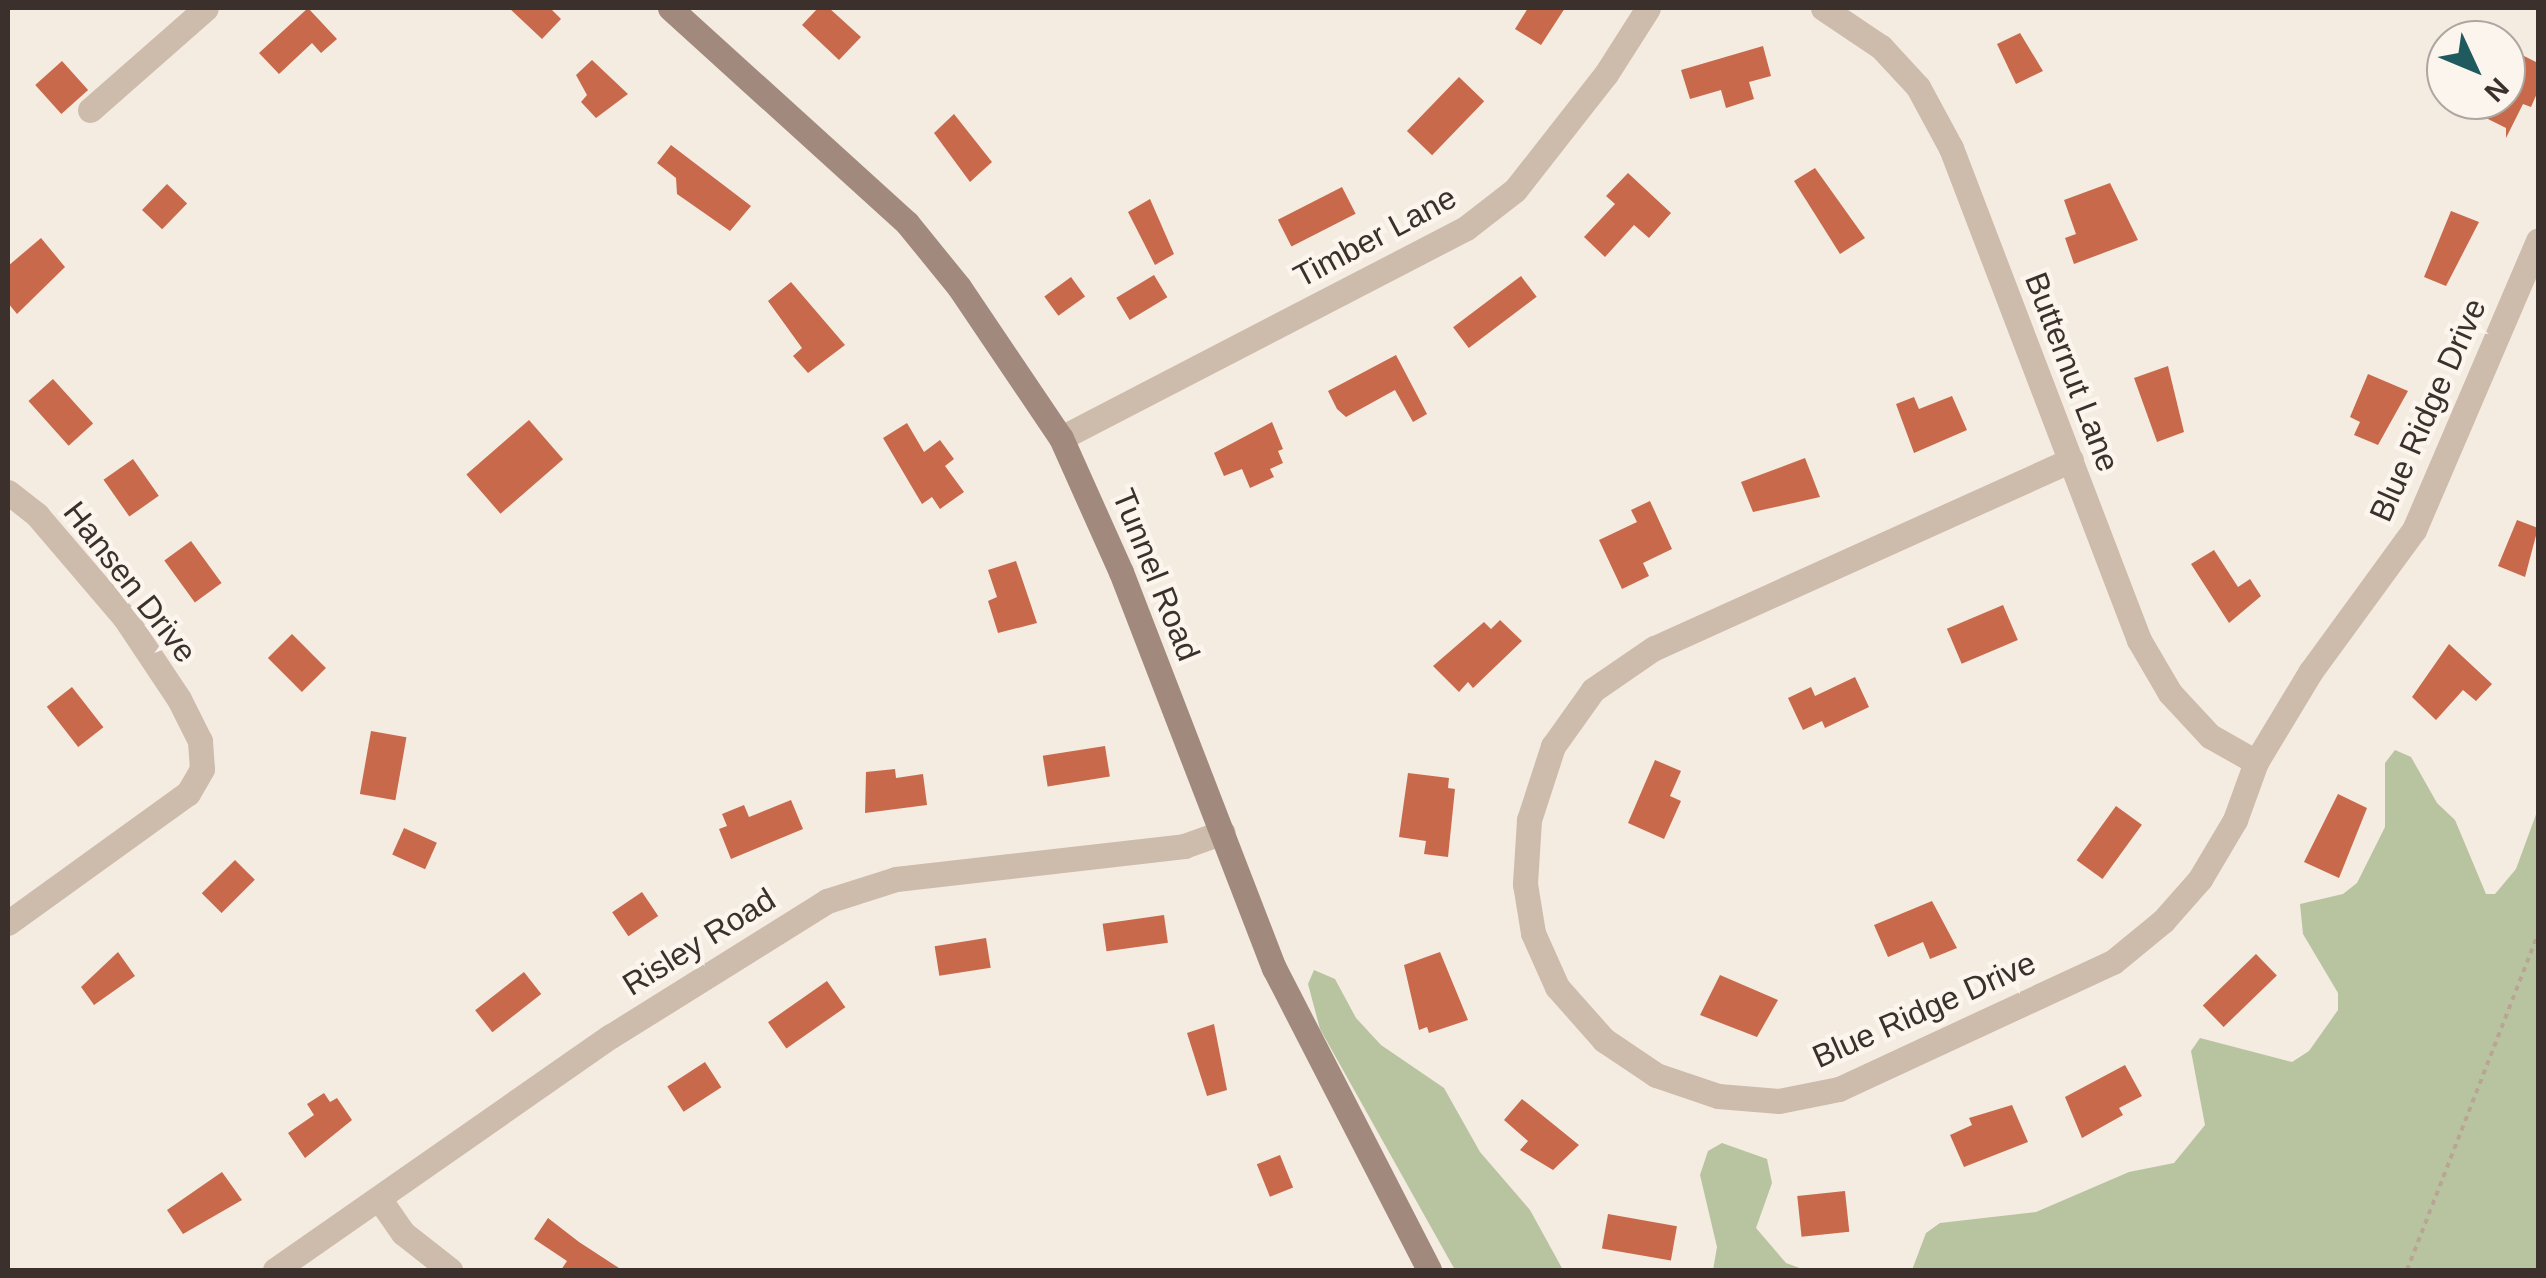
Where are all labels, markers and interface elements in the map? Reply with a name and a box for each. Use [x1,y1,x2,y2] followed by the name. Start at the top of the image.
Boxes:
[2426,20,2526,120] north arrow
[2478,72,2515,108] text: N
[1287,178,1463,296] street label: Timber Lane
[2016,267,2128,477] street label: Butternut Lane
[2362,293,2494,527] street label: Blue Ridge Drive
[1104,483,1208,667] street label: Tunnel Road
[55,494,205,670] street label: Hansen Drive
[616,880,782,1004] street label: Risley Road
[1807,944,2041,1076] street label: Blue Ridge Drive

